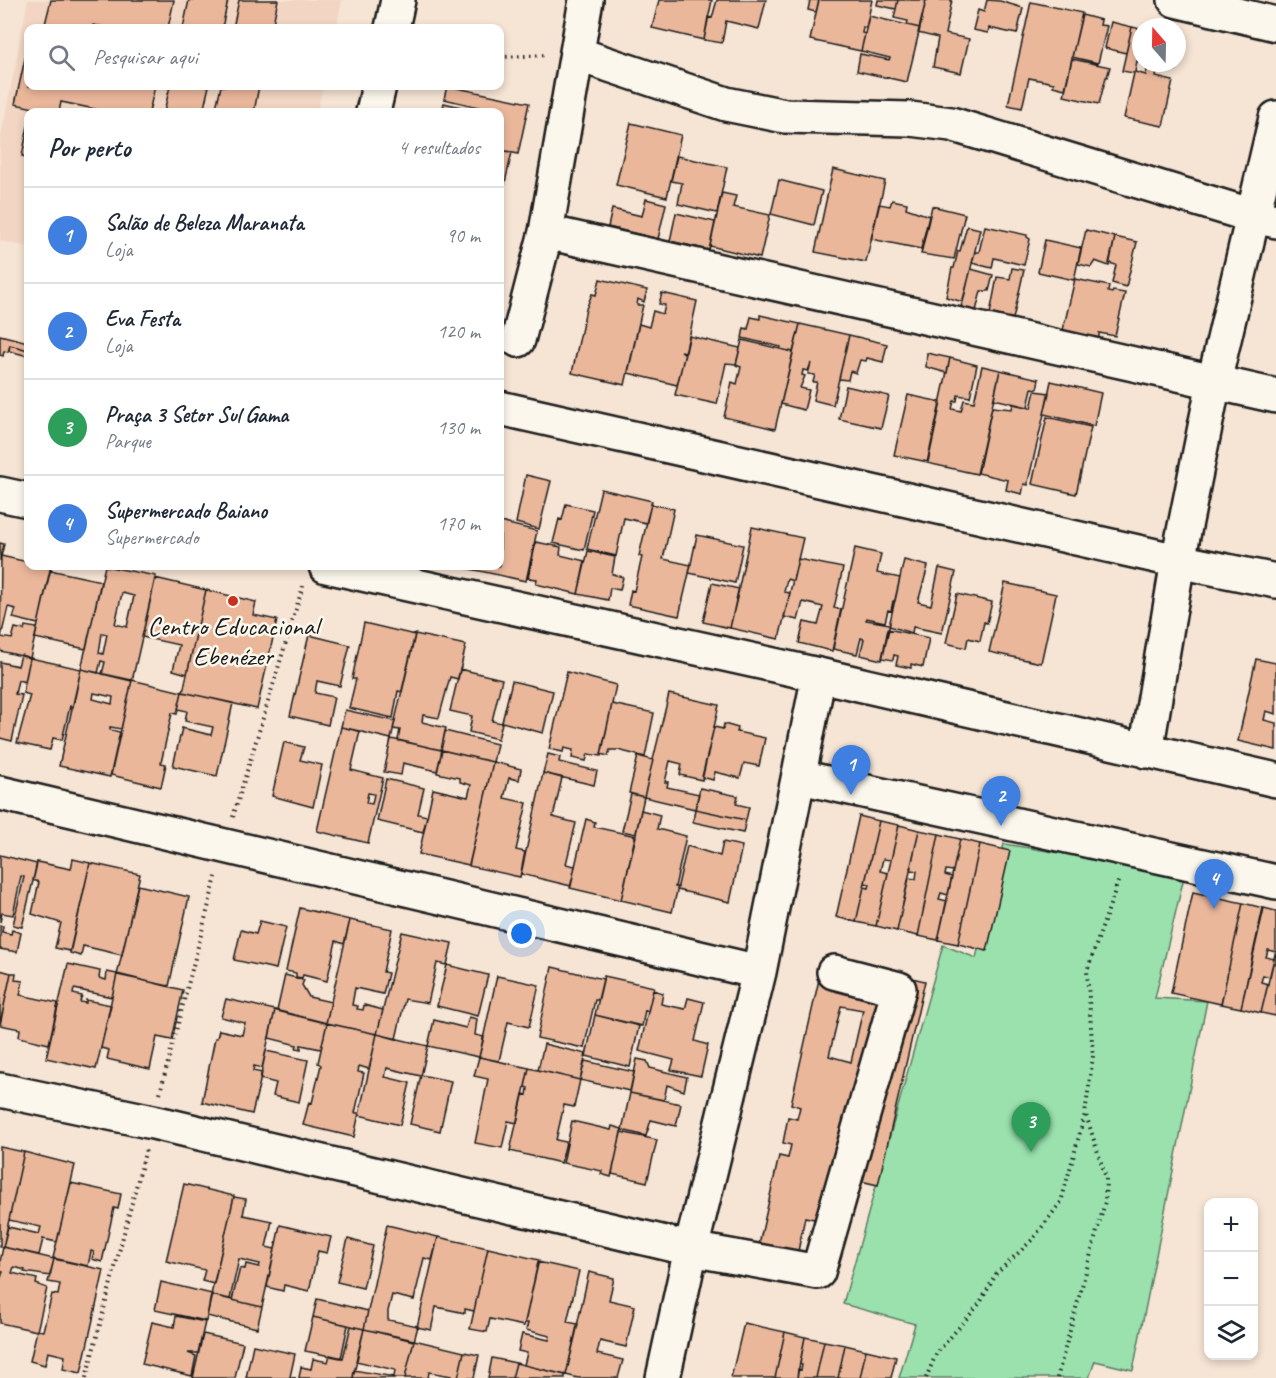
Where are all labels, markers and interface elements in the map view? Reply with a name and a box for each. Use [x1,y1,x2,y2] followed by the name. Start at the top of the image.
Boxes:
[1132,18,1186,72] north arrow
[24,24,504,90] search box
[45,41,78,74] icon: search
[93,43,198,71] text: Pesquisar aqui
[48,131,130,164] text: Por perto
[398,135,480,160] text: 4 resultados
[105,209,304,237] text: Salão de Beleza Maranata
[63,223,72,248] text: 1
[446,223,480,248] text: 90 m
[105,237,133,262] text: Loja
[105,305,180,333] text: Eva Festa
[63,319,72,344] text: 2
[437,319,480,344] text: 120 m
[105,333,133,358] text: Loja
[105,401,288,429] text: Praça 3 Setor Sul Gama
[63,415,72,440] text: 3
[437,415,480,440] text: 130 m
[105,429,151,454] text: Parque
[105,497,267,525] text: Supermercado Baiano
[63,511,72,536] text: 4
[437,511,480,536] text: 170 m
[105,525,199,550] text: Supermercado
[226,594,240,608] marker: Centro Educacional Ebenézer
[147,610,323,673] place label: Centro Educacional Ebenézer
[832,746,870,795] pin: 1
[982,776,1020,826] pin: 2
[1194,860,1234,909] pin: 4
[507,919,536,948] your location
[1012,1102,1050,1152] pin: 3
[1204,1198,1258,1360] map controls
[1204,1198,1258,1252] button: +
[1204,1252,1258,1306] button: −
[1204,1306,1258,1360] button: layers

